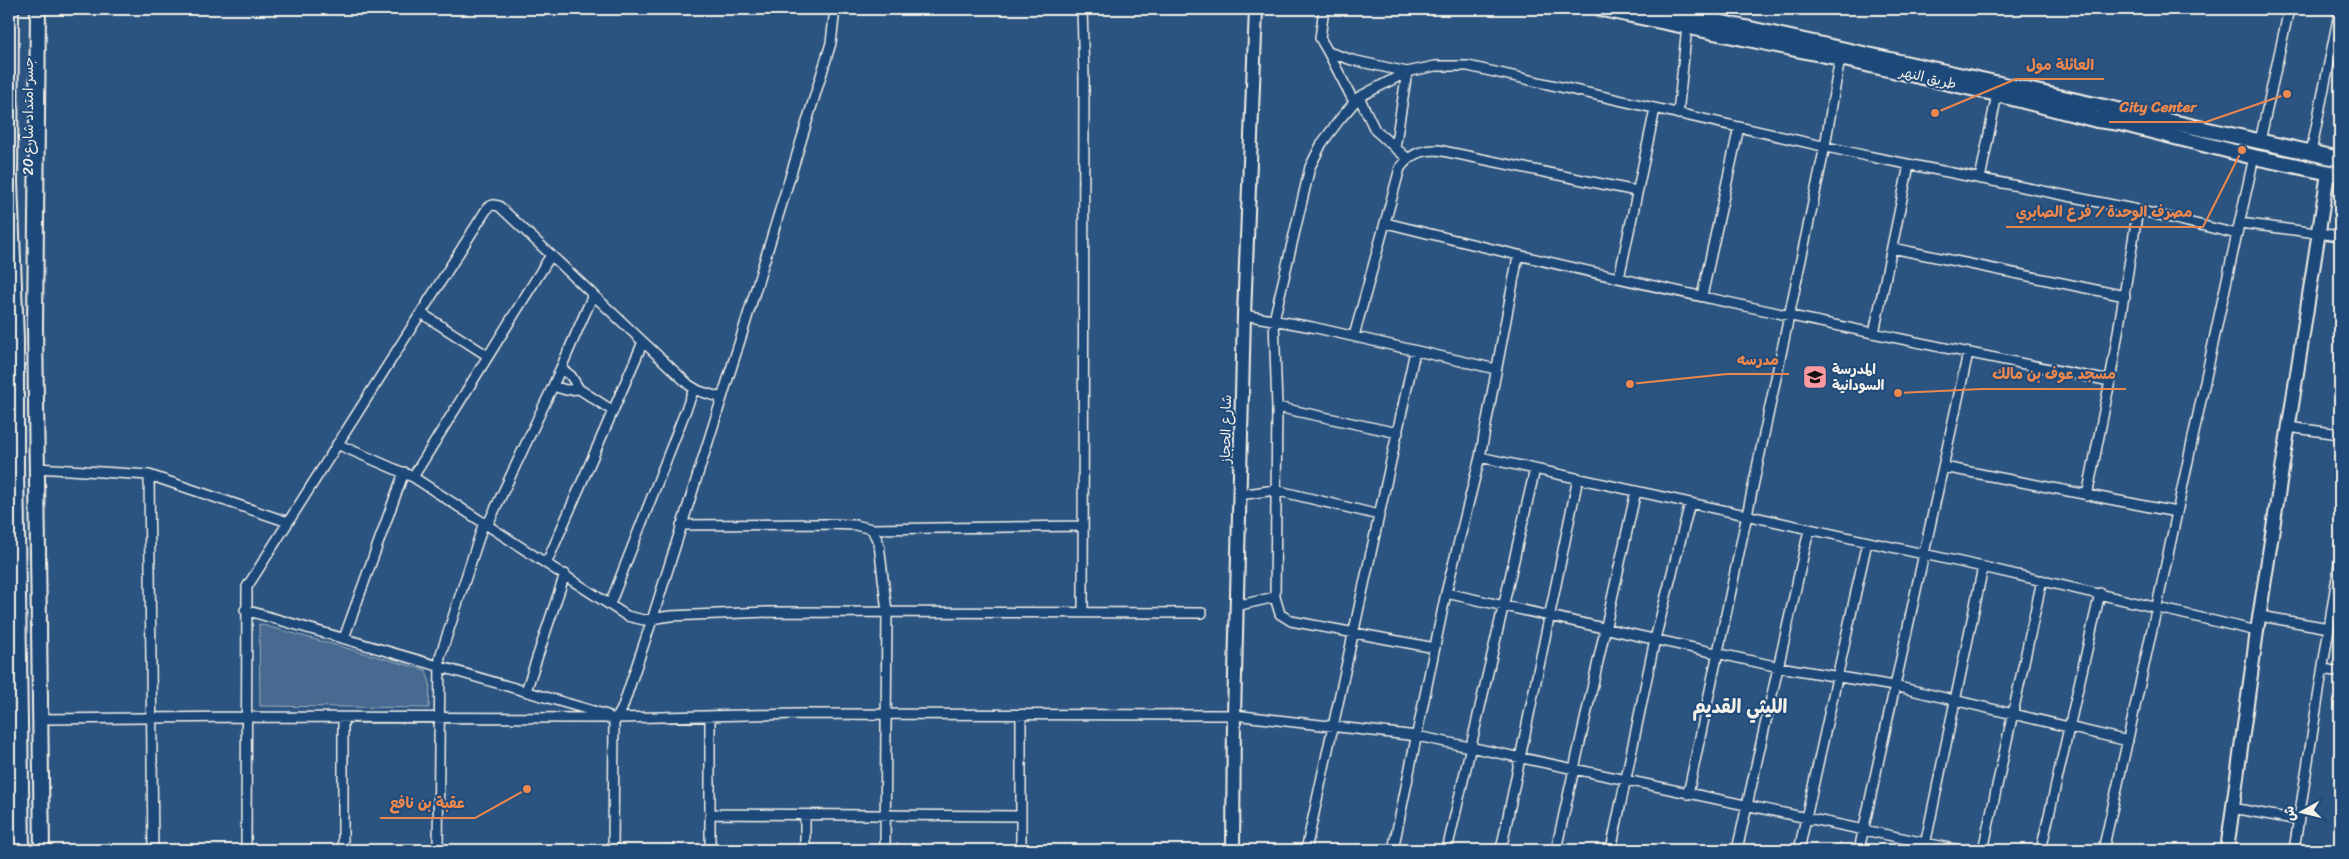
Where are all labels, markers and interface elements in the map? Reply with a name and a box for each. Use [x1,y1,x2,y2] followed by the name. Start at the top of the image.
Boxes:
[2016,49,2104,79] callout: العائلة مول
[2026,52,2094,78] text: العائلة مول
[16,57,41,175] street label: جسر امتداد شارع 20
[1896,59,1959,97] street label: طريق النهر
[2109,92,2206,122] callout: City Center
[2119,94,2198,120] text: City Center
[2006,197,2203,227] callout: مصرف الوحدة / فرع الصابري
[2016,199,2192,225] text: مصرف الوحدة / فرع الصابري
[1727,344,1789,374] callout: مدرسه
[1737,347,1779,373] text: مدرسه
[1832,357,1885,398] place label: المدرسة السودانية
[1982,359,2126,389] callout: مسجد عوف بن مالك
[1992,361,2116,387] text: مسجد عوف بن مالك
[1802,364,1828,390] school or university icon: المدرسة السودانية
[1213,394,1239,465] street label: شارع الحجاز
[1693,690,1788,723] district label: الليثي القديم
[2276,786,2326,836] north arrow
[380,788,475,818] callout: عقبة بن نافع
[389,790,465,816] text: عقبة بن نافع
[2276,804,2303,823] text: ش

